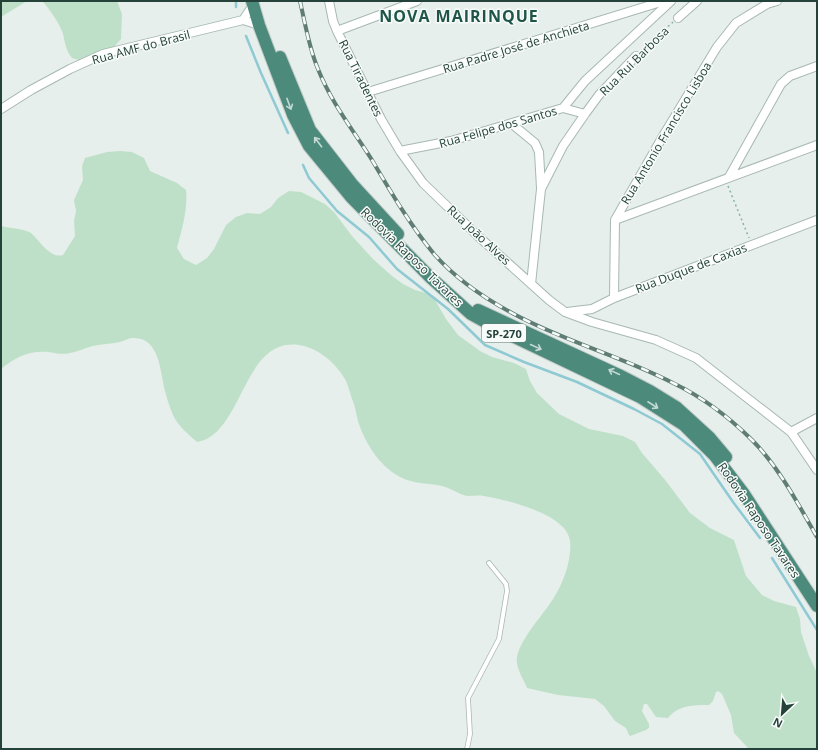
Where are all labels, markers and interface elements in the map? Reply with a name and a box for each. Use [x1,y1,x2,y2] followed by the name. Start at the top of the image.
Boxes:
[379,5,539,27] district label: NOVA MAIRINQUE
[441,17,591,77] street label: Rua Padre José de Anchieta
[596,23,672,99] street label: Rua Rui Barbosa
[90,26,192,68] street label: Rua AMF do Brasil
[335,37,387,120] street label: Rua Tiradentes
[617,58,715,208] street label: Rua Antonio Francisco Lisboa
[286,97,293,110] one-way arrow
[437,102,559,152] street label: Rua Felipe dos Santos
[314,137,323,148] one-way arrow
[444,201,515,269] street label: Rua João Alves
[357,204,467,311] street label: Rodovia Raposo Tavares
[633,239,750,297] street label: Rua Duque de Caxias
[482,324,526,342] road number: SP-270
[530,344,542,351] one-way arrow
[609,368,621,376] one-way arrow
[647,401,659,409] one-way arrow
[714,459,804,581] street label: Rodovia Raposo Tavares
[762,694,802,734] north arrow
[770,715,785,732] text: N

